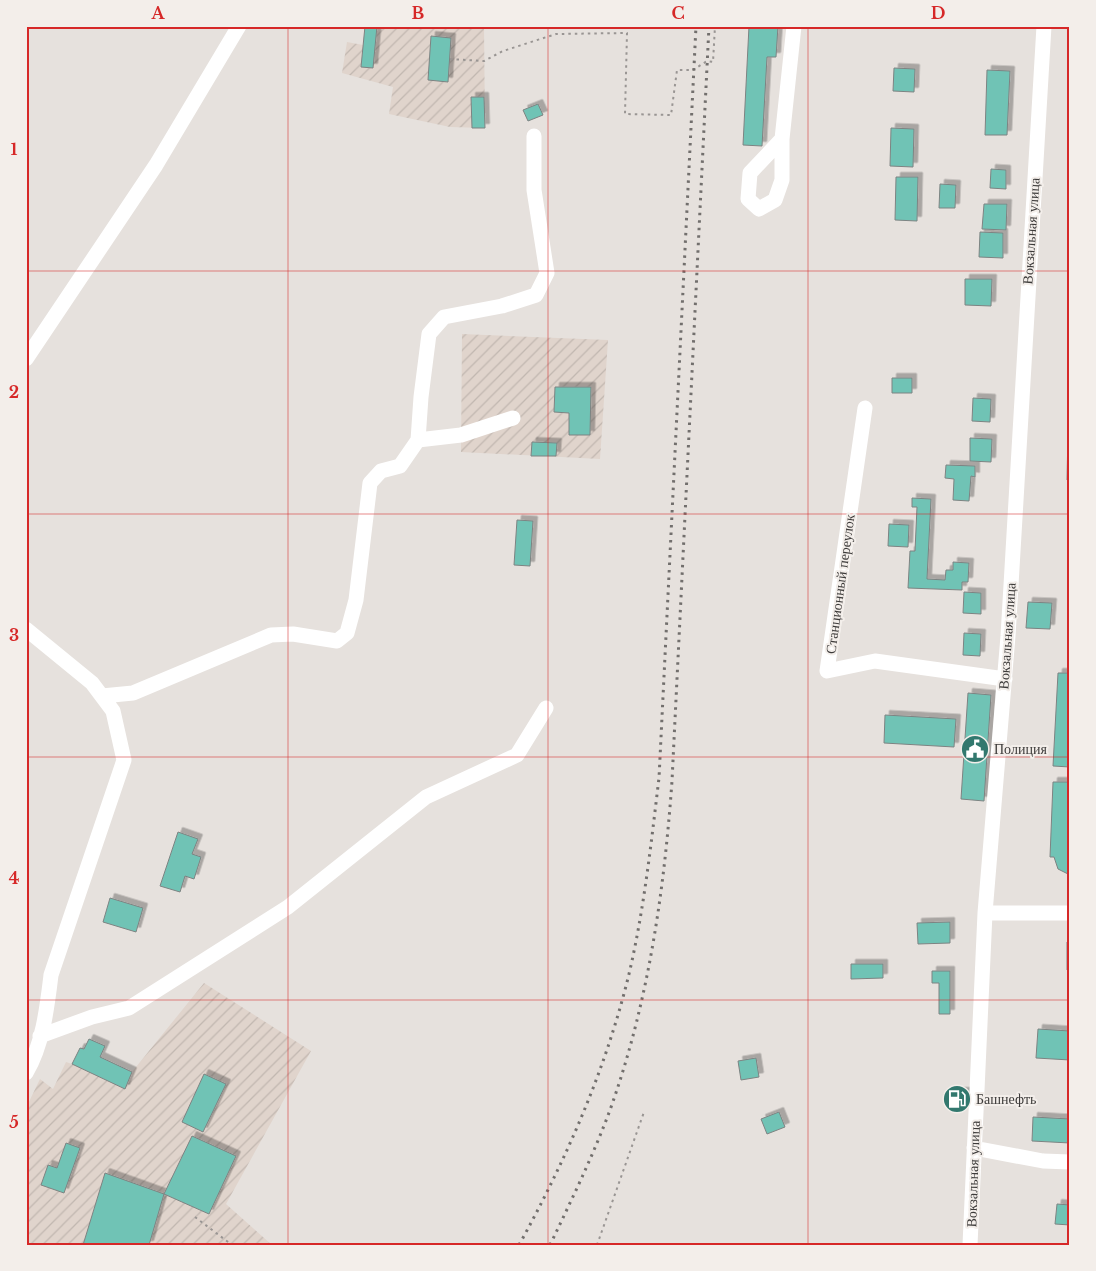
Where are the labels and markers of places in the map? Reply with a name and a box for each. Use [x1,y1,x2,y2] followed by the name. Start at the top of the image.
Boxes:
[960,734,990,764] public building icon: Полиция
[994,740,1047,758] place label: Полиция
[942,1084,972,1114] fuel station icon: Башнефть
[976,1090,1036,1108] place label: Башнефть

